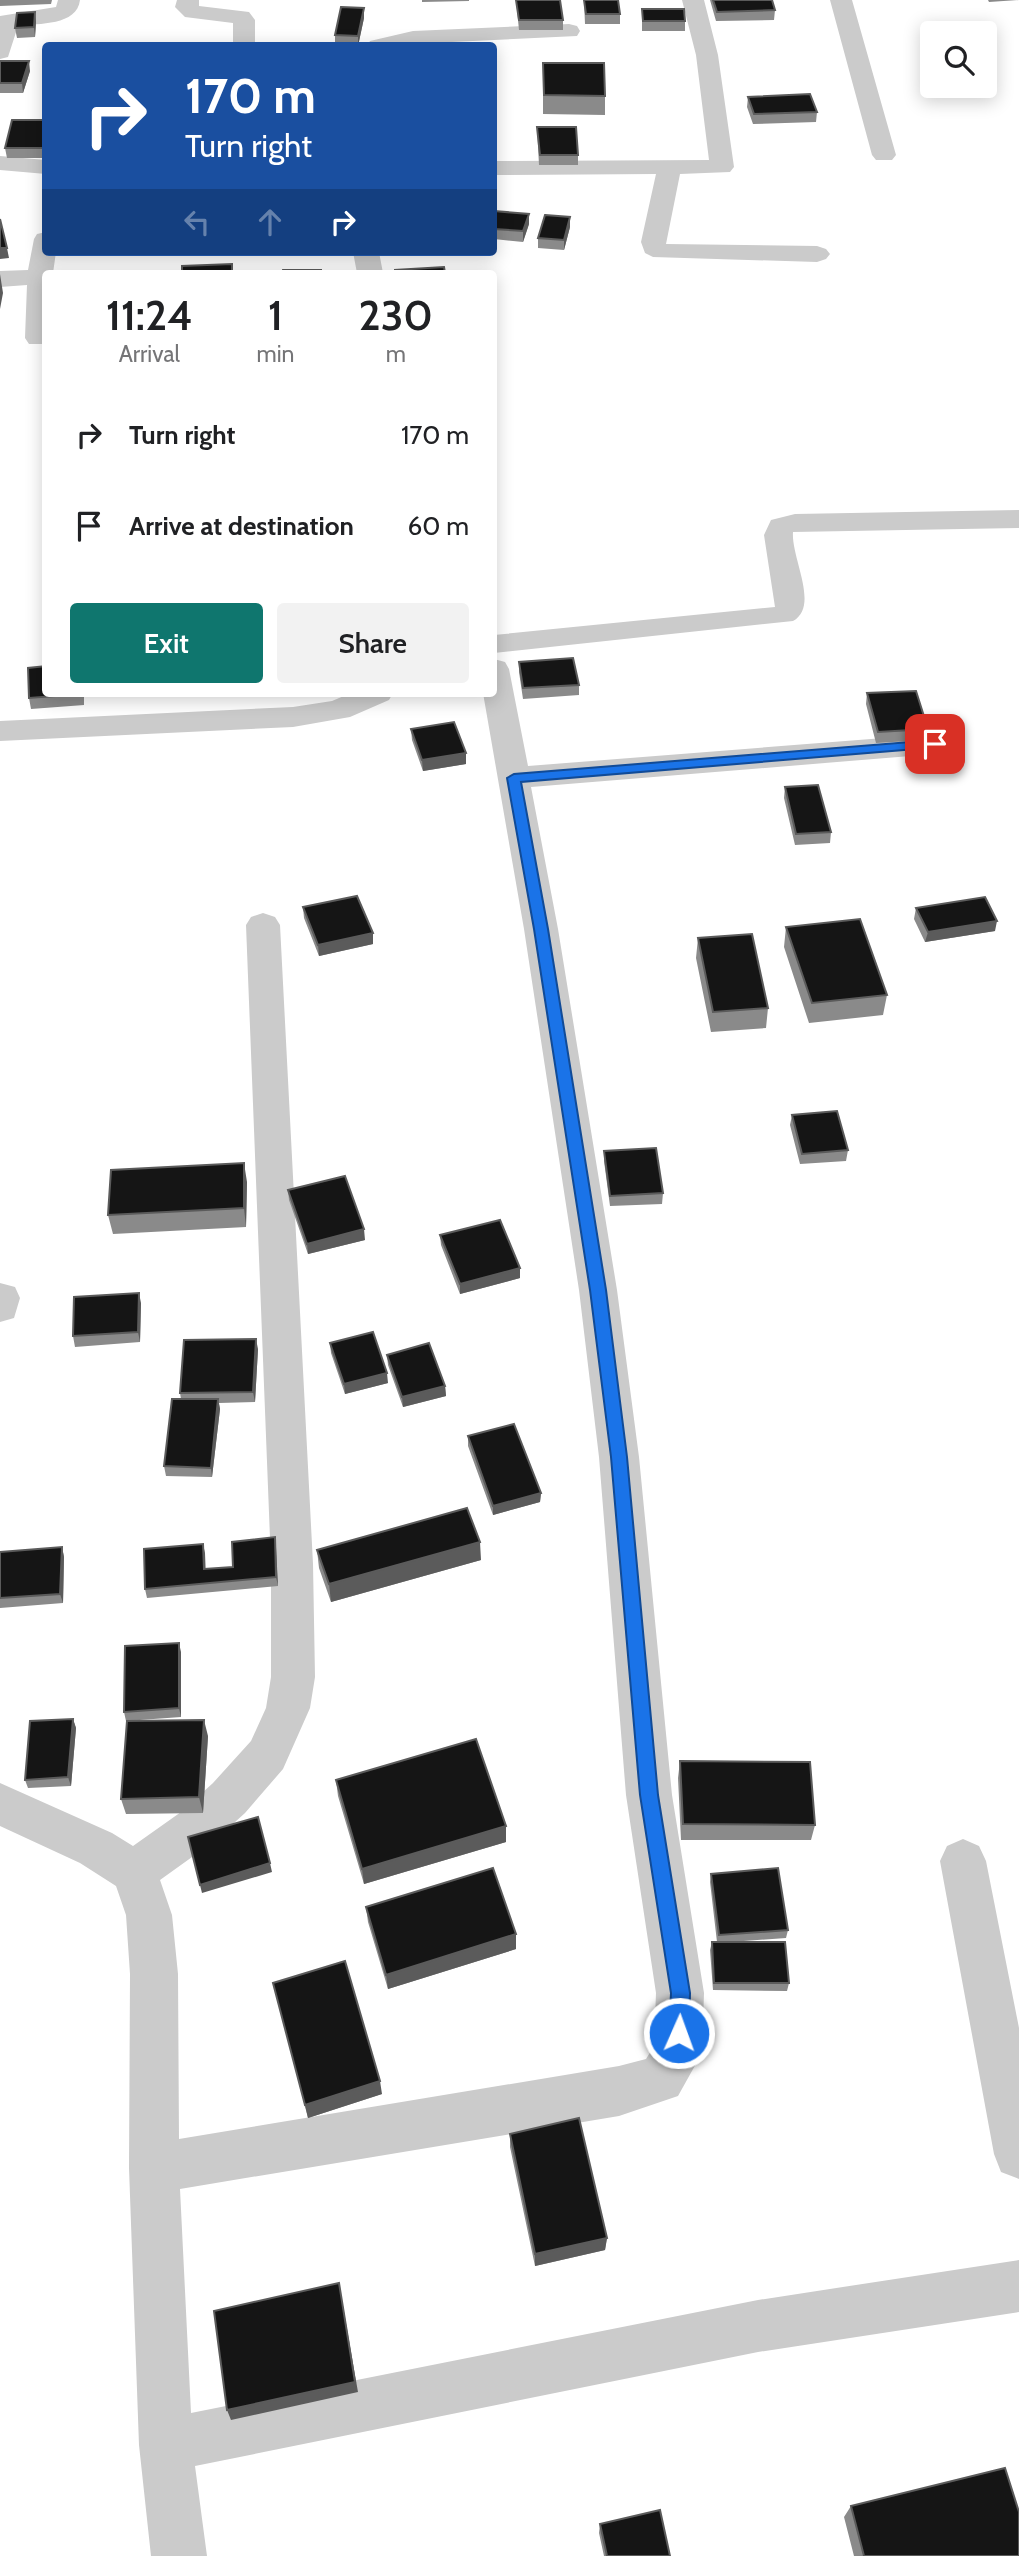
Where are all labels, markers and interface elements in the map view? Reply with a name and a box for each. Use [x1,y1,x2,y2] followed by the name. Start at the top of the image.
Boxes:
[920,21,997,98] map controls
[920,21,997,98] button: search
[185,66,316,125] text: 170 m
[70,70,161,161] icon: right
[185,126,312,165] text: Turn right
[178,203,216,241] icon: left
[251,203,289,241] icon: ahead
[324,203,362,241] icon: right
[106,289,192,341] text: 11:24
[268,289,283,341] text: 1
[359,289,433,341] text: 230
[119,340,180,368] text: Arrival
[257,340,294,368] text: min
[386,340,406,368] text: m
[70,416,108,454] icon: right
[129,419,235,451] text: Turn right
[401,419,469,451] text: 170 m
[70,507,108,545] icon: arrive
[129,510,354,542] text: Arrive at destination
[407,510,469,542] text: 60 m
[70,603,263,683] button: Exit
[277,603,469,683] button: Share
[905,714,965,774] pin
[916,725,954,763] icon: arrive
[642,1996,716,2070] position arrow

